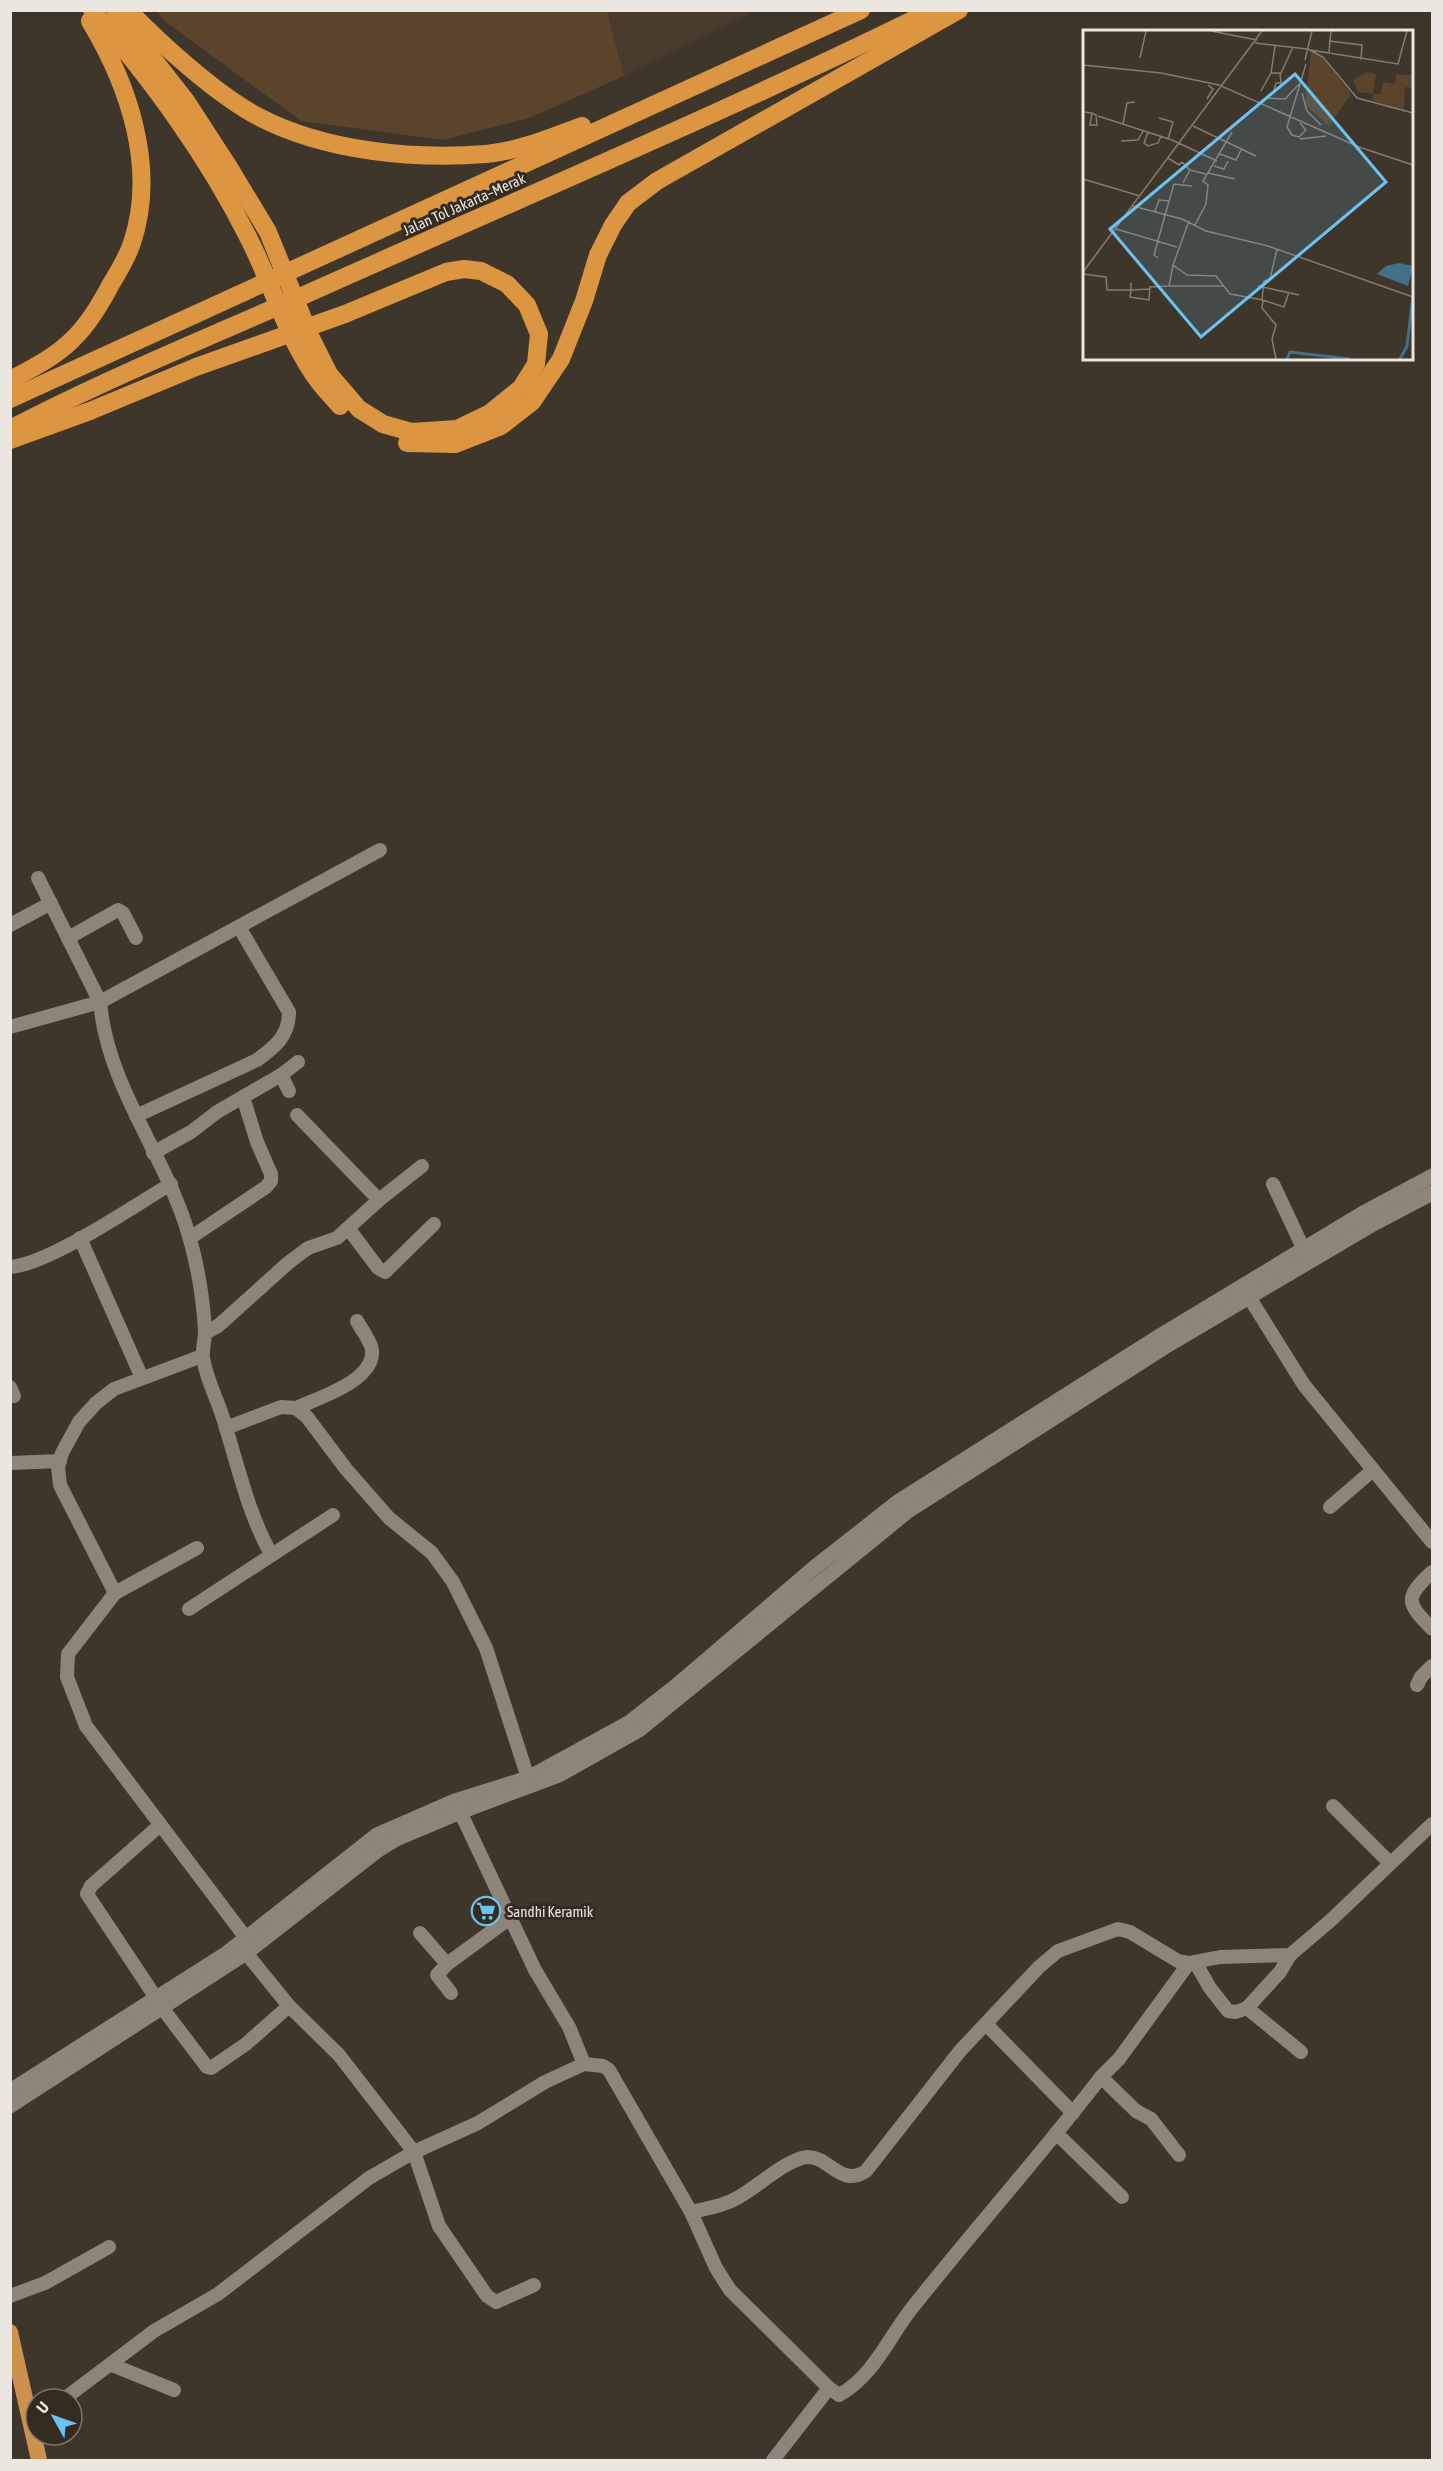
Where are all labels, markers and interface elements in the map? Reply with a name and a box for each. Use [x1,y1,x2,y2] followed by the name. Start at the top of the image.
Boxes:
[1083,30,1413,360] inset map
[400,169,528,239] street label: Jalan Tol Jakarta–Merak
[470,1895,502,1927] supermarket icon: Sandhi Keramik
[507,1903,594,1920] place label: Sandhi Keramik
[24,2387,84,2447] north arrow
[33,2398,52,2417] text: U

